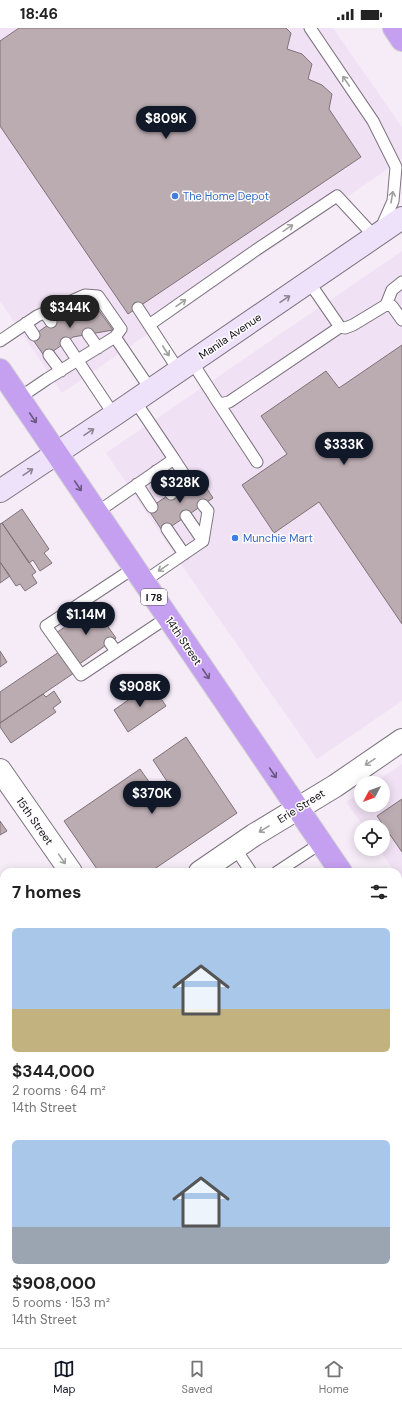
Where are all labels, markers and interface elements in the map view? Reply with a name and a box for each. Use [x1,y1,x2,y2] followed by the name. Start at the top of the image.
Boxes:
[20,4,58,24] text: 18:46
[342,76,350,87] one-way arrow
[138,106,194,140] pin: $809K
[145,110,187,127] text: $809K
[183,189,269,203] place label: The Home Depot
[170,191,180,201] marker: The Home Depot
[389,191,397,204] one-way arrow
[282,224,294,232] one-way arrow
[279,294,290,303] one-way arrow
[42,295,98,329] pin: $344K
[49,299,91,316] text: $344K
[176,299,187,307] one-way arrow
[196,310,264,362] street label: Manila Avenue
[162,345,170,356] one-way arrow
[29,412,37,423] one-way arrow
[83,428,94,436] one-way arrow
[316,432,372,466] pin: $333K
[324,436,364,453] text: $333K
[22,468,33,476] one-way arrow
[152,470,208,504] pin: $328K
[160,474,200,491] text: $328K
[74,480,82,491] one-way arrow
[243,531,313,545] place label: Munchie Mart
[230,533,240,543] marker: Munchie Mart
[158,564,169,572] one-way arrow
[141,589,167,605] road number: I 78
[53,602,119,636] pin: $1.14M
[66,606,106,623] text: $1.14M
[163,614,205,668] street label: 14th Street
[202,668,210,679] one-way arrow
[112,674,168,708] pin: $908K
[119,678,161,695] text: $908K
[365,758,376,766] one-way arrow
[269,767,277,778] one-way arrow
[354,776,390,812] north arrow
[354,776,390,856] map controls
[124,781,180,815] pin: $370K
[132,785,172,802] text: $370K
[275,786,327,826] street label: Erie Street
[14,795,56,847] street label: 15th Street
[354,820,390,856] button: locate
[259,825,270,834] one-way arrow
[58,854,66,865] one-way arrow
[12,881,81,903] text: 7 homes
[368,881,390,903] icon: filters
[165,954,237,1026] icon: home
[12,1060,95,1082] text: $344,000
[12,1082,106,1099] text: 2 rooms · 64 m²
[12,1099,77,1116] text: 14th Street
[165,1166,237,1238] icon: home
[12,1272,96,1294] text: $908,000
[12,1294,110,1311] text: 5 rooms · 153 m²
[12,1311,77,1328] text: 14th Street
[53,1358,75,1396] tab: Map
[182,1358,212,1396] tab: Saved
[319,1358,349,1396] tab: Home

